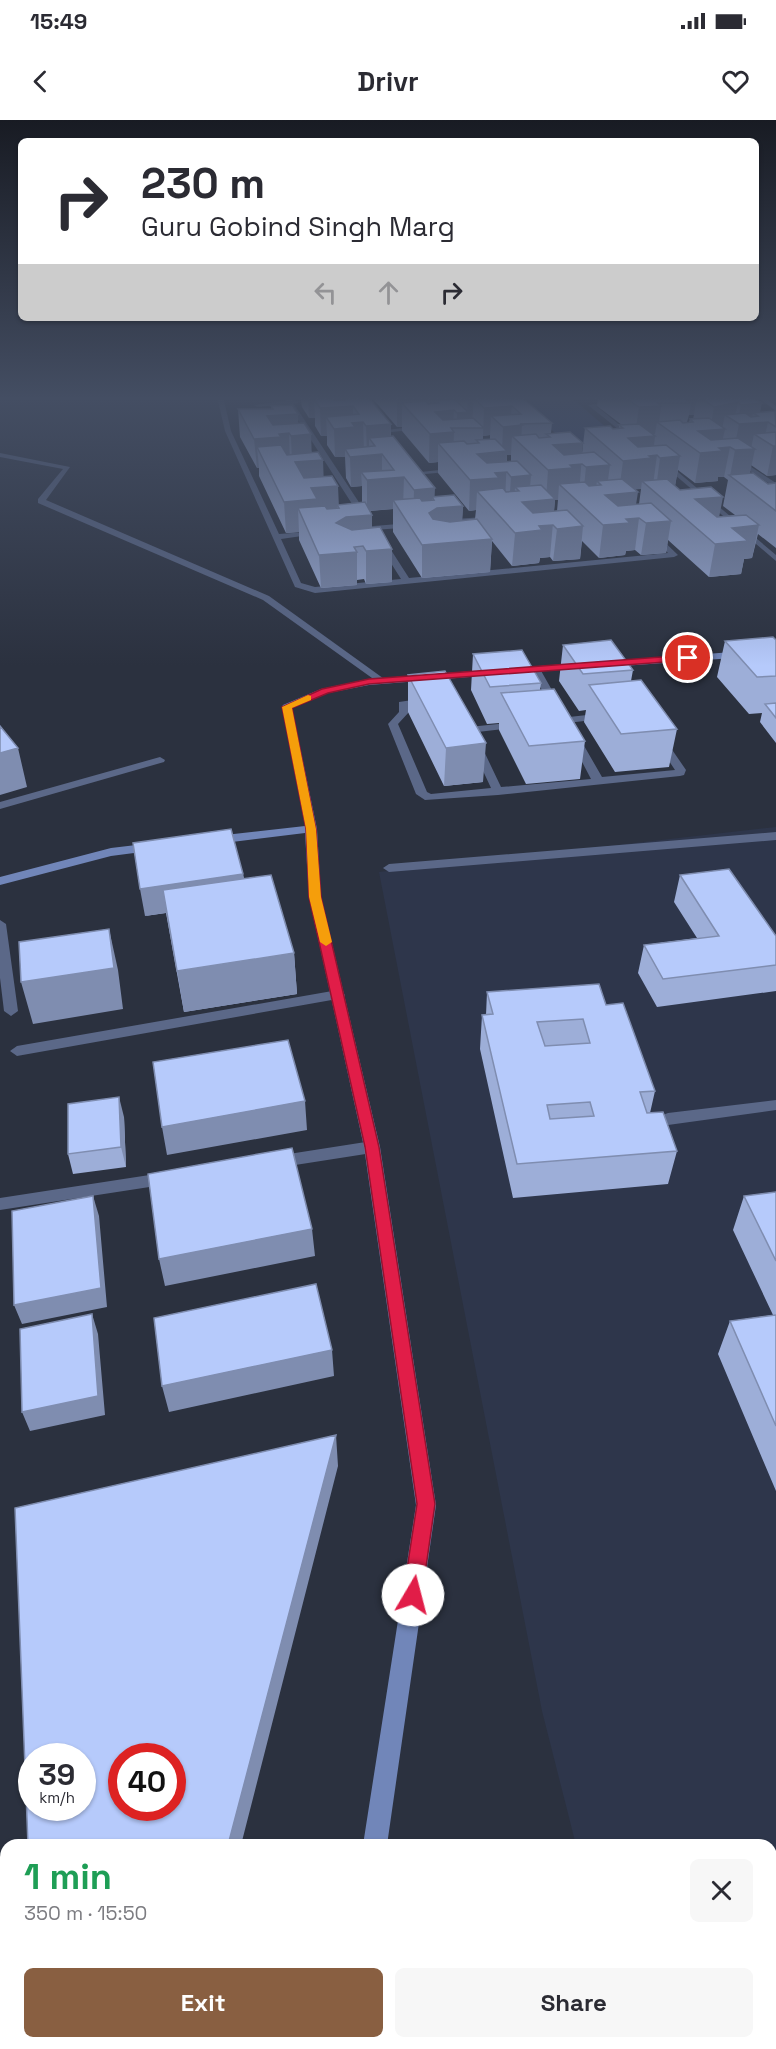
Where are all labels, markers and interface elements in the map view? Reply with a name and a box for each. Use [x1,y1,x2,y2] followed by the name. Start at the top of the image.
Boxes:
[30,7,87,35] text: 15:49
[357,64,419,99] text: Drivr
[24,65,57,98] icon: back
[719,65,752,98] icon: heart
[141,157,265,210] text: 230 m
[42,162,120,240] icon: right
[141,209,455,244] text: Guru Gobind Singh Marg
[309,276,342,309] icon: left
[372,276,405,309] icon: ahead
[435,276,468,309] icon: right
[662,632,713,683] pin
[671,641,704,674] icon: arrive
[381,1563,445,1627] position arrow
[108,1743,186,1821] speed limit sign: 40
[39,1755,75,1794] text: 39
[39,1788,75,1807] text: km/h
[24,1854,112,1900] text: 1 min
[690,1859,753,1922] button: close
[24,1900,147,1926] text: 350 m · 15:50
[24,1968,383,2037] button: Exit
[395,1968,753,2037] button: Share

